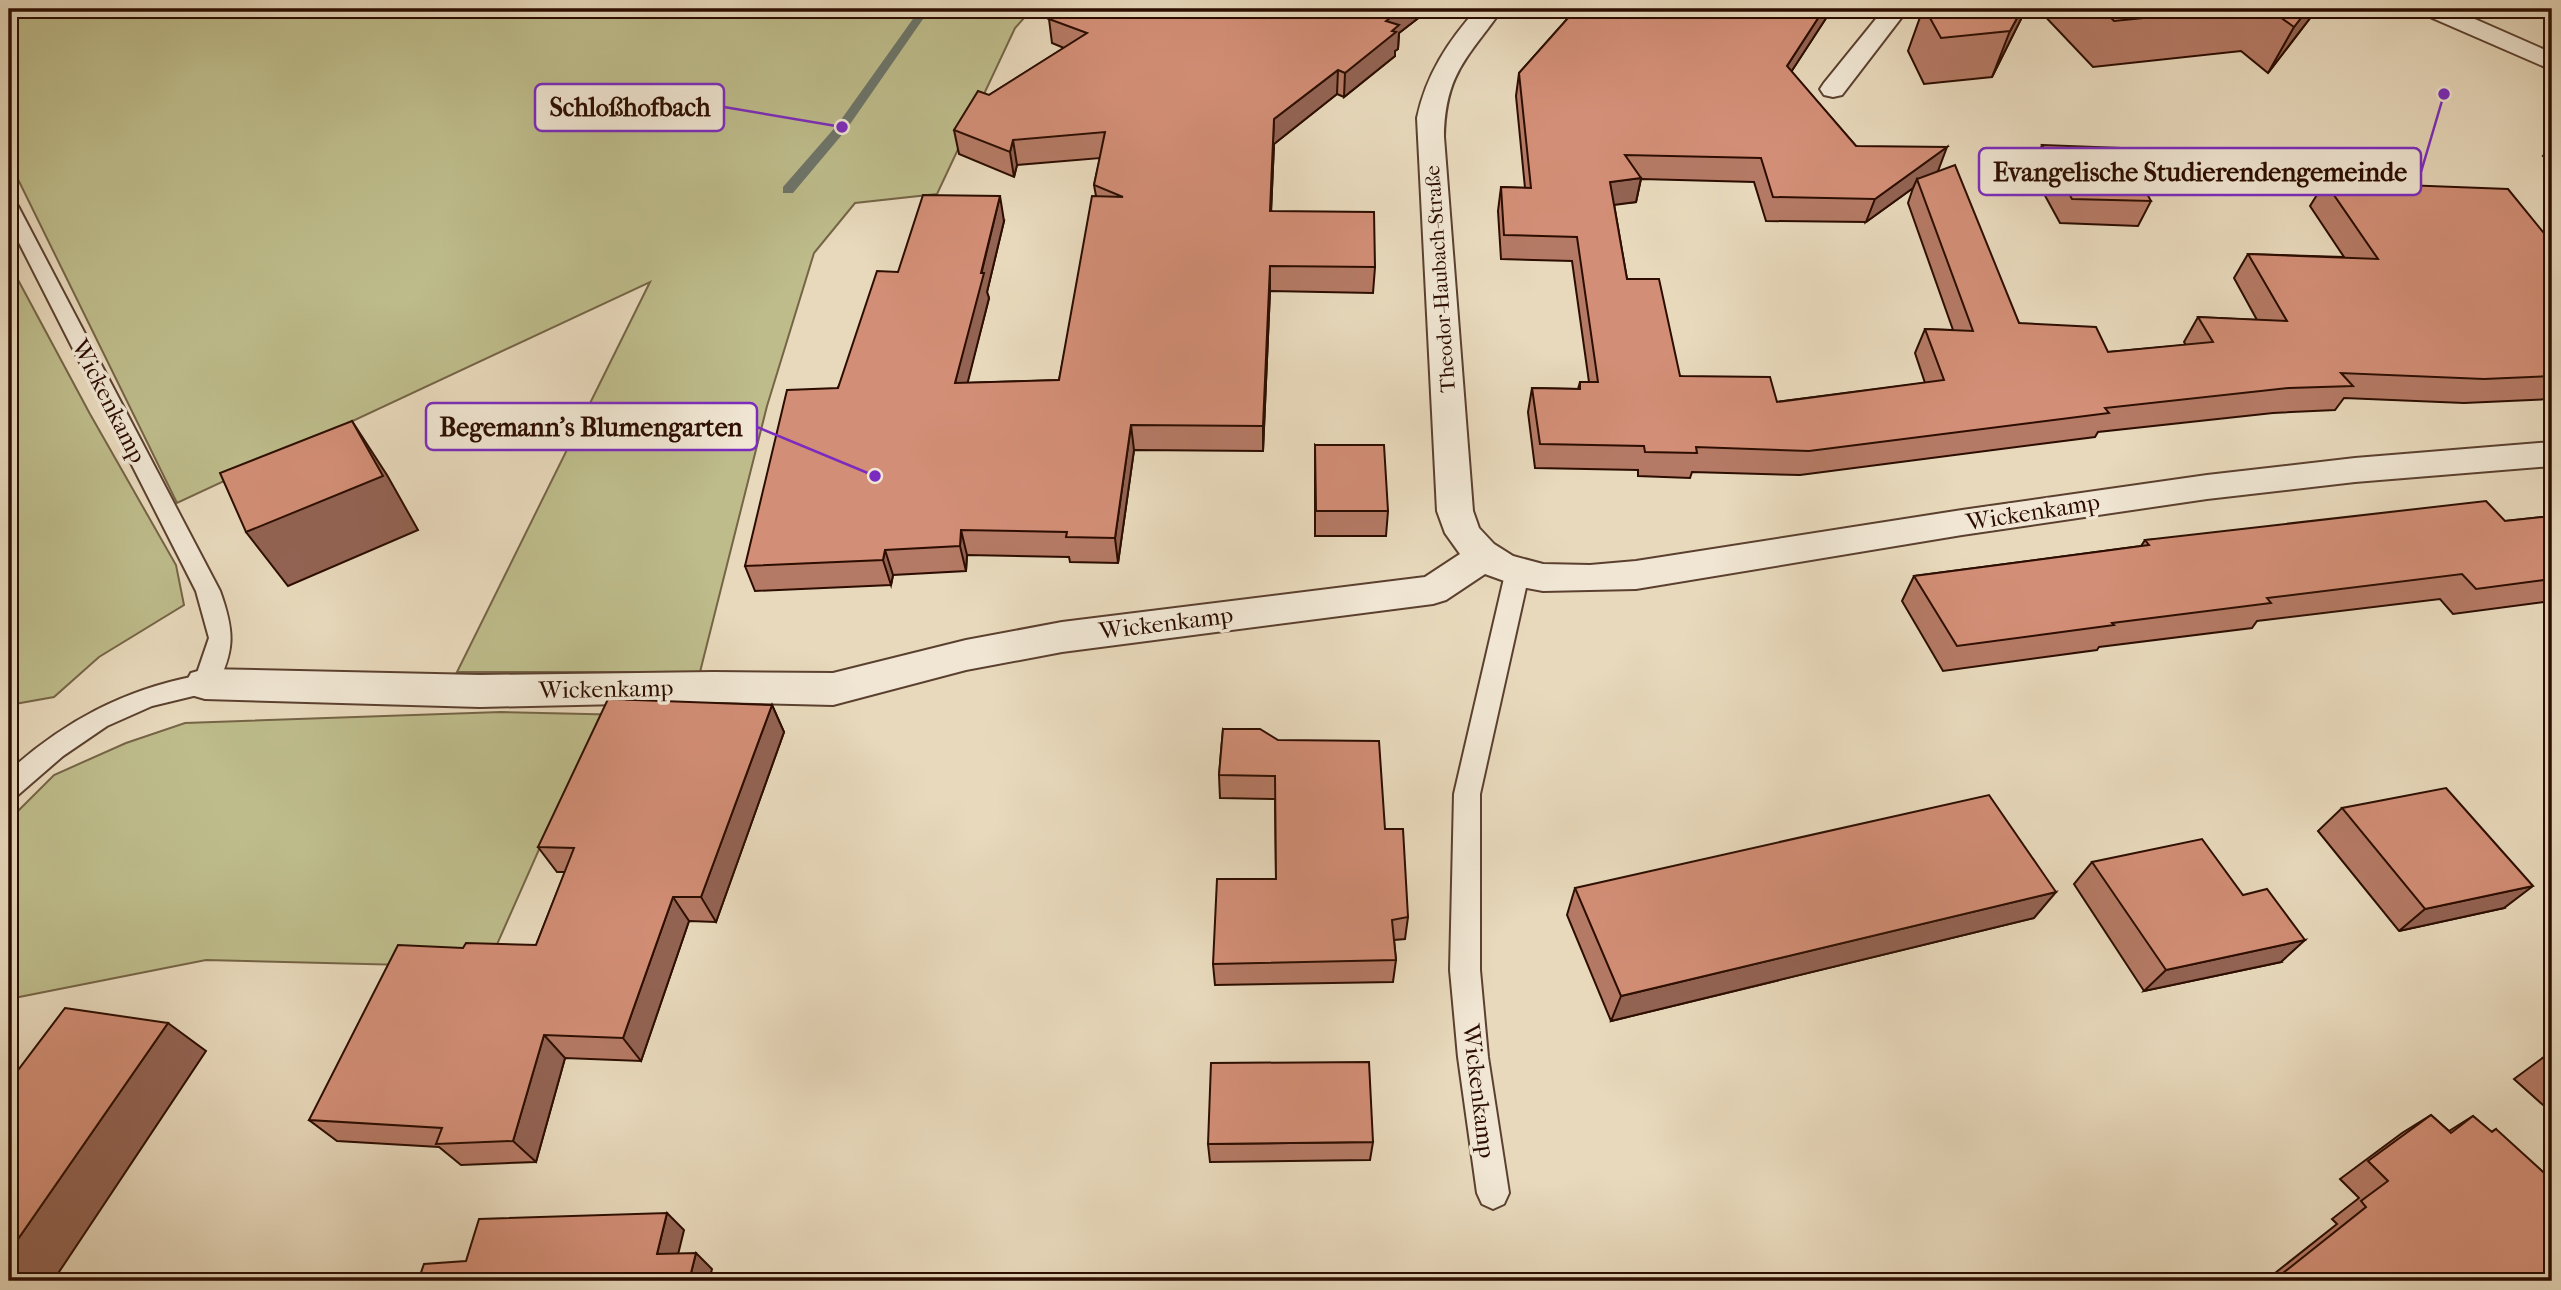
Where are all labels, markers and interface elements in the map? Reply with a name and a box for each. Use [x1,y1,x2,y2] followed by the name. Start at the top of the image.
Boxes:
[535,84,724,131] callout: Schloßhofbach
[549,92,711,123] text: Schloßhofbach
[1979,148,2421,195] callout: Evangelische Studierendengemeinde
[1993,157,2407,188] text: Evangelische Studierendengemeinde
[1420,165,1460,393] street label: Theodor-Haubach-Straße
[65,334,152,468] street label: Wickenkamp
[426,403,757,450] callout: Begemann's Blumengarten
[439,412,744,443] text: Begemann's Blumengarten
[1963,488,2102,537] street label: Wickenkamp
[1096,601,1235,645] street label: Wickenkamp
[537,674,674,704] street label: Wickenkamp
[1457,1021,1501,1160] street label: Wickenkamp

